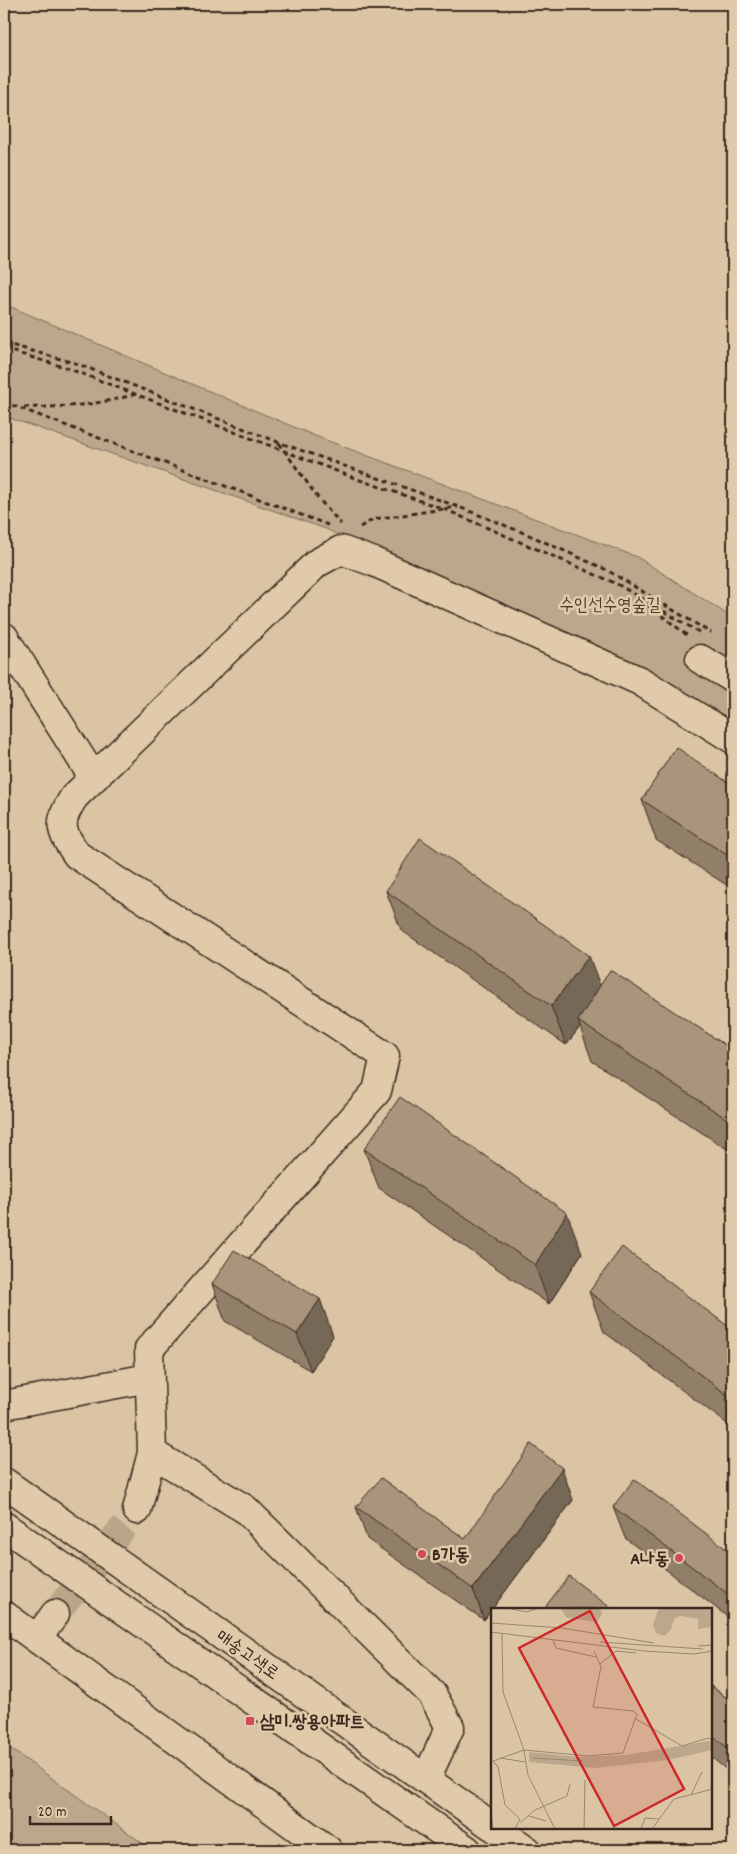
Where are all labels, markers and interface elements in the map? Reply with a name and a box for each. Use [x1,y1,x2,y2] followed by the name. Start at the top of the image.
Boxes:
[559,594,661,619] park label: 수인선수영숲길
[432,1544,470,1569] place label: B가동
[416,1548,428,1560] marker: B가동
[630,1548,669,1573] place label: A나동
[673,1552,685,1564] marker: A나동
[491,1608,712,1829] inset map
[210,1625,283,1687] street label: 매송고색로
[260,1711,364,1736] place label: 삼미.쌍용아파트
[244,1715,256,1727] marker: 삼미.쌍용아파트
[30,1794,111,1826] scale bar
[38,1802,66,1824] text: 20 m

